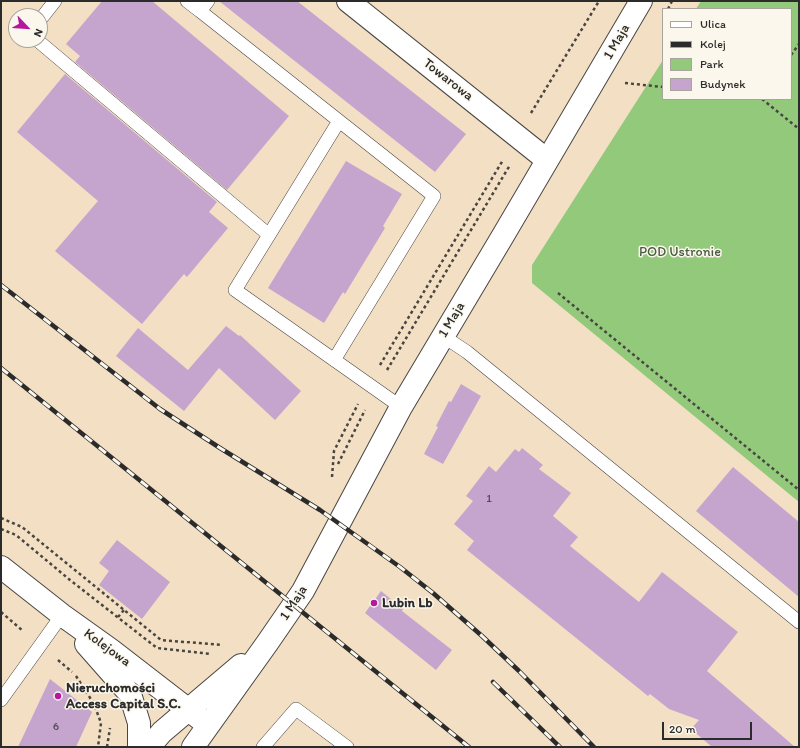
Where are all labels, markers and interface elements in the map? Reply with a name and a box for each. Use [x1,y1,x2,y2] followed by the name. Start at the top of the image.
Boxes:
[8,8,48,48] north arrow
[662,8,792,100] legend
[700,17,726,31] text: Ulica
[600,21,634,63] street label: 1 Maja
[31,27,46,39] text: N
[700,37,726,51] text: Kolej
[419,55,477,105] street label: Towarowa
[700,57,724,71] text: Park
[700,77,745,91] text: Budynek
[639,244,721,260] park label: POD Ustronie
[435,299,469,341] street label: 1 Maja
[486,492,492,506] house number: 1
[277,582,311,624] street label: 1 Maja
[382,595,433,611] place label: Lubin Lb
[369,598,379,608] marker: Lubin Lb
[80,625,134,671] street label: Kolejowa
[66,680,181,712] place label: Nieruchomości Access Capital S.C.
[53,691,63,701] marker: Nieruchomości Access Capital S.C.
[664,714,754,740] scale bar
[53,720,59,734] house number: 6
[669,722,696,736] text: 20 m

